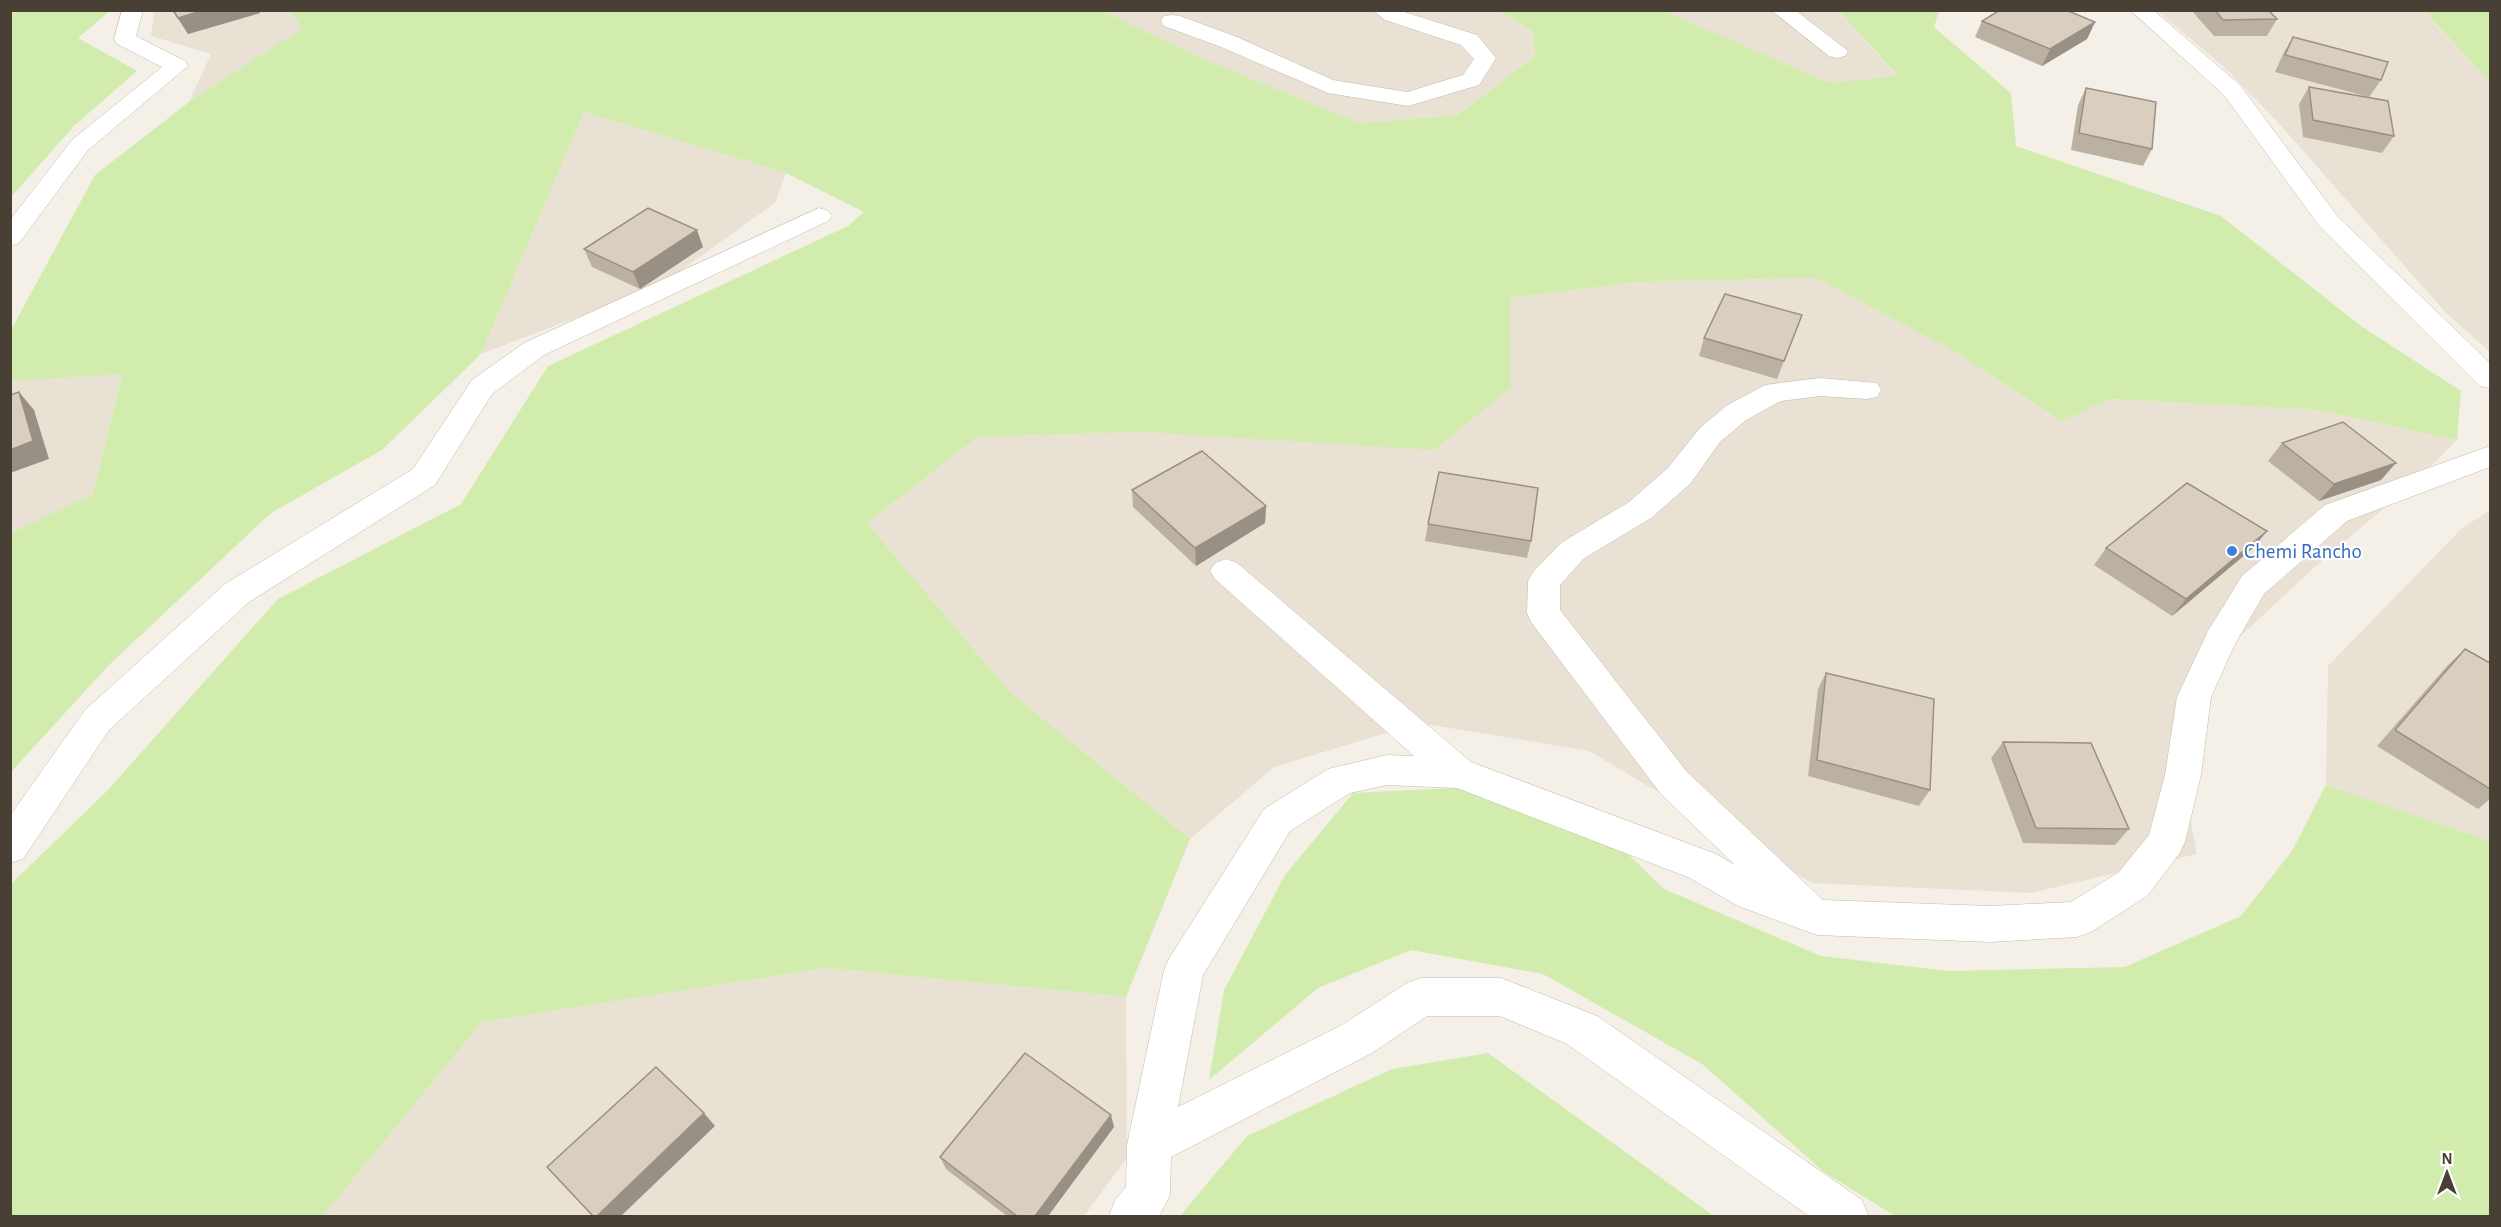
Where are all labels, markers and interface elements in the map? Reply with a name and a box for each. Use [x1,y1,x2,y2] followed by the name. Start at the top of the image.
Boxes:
[2244,541,2362,562] place label: Chemi Rancho
[2225,544,2239,558] marker: Chemi Rancho
[2417,1143,2477,1203] north arrow
[2441,1151,2453,1167] text: N

